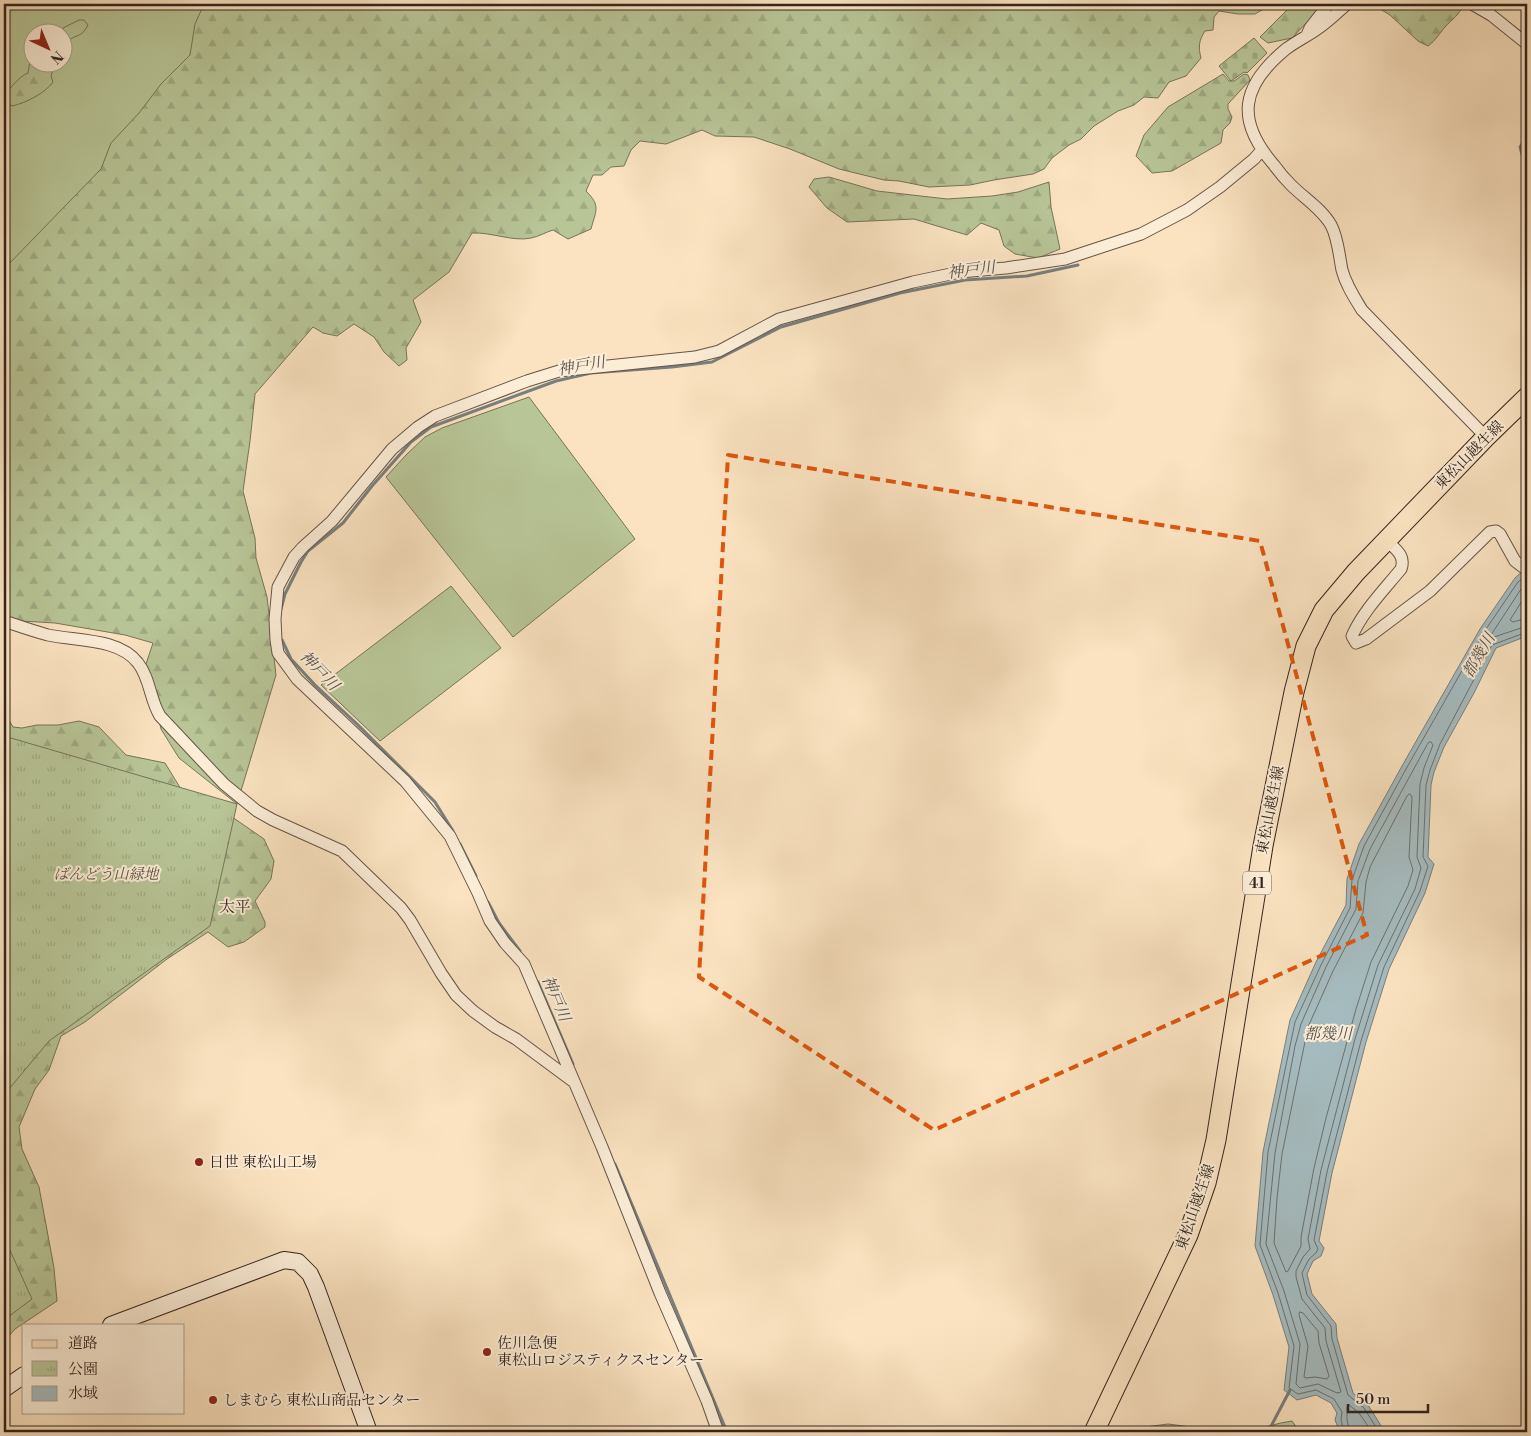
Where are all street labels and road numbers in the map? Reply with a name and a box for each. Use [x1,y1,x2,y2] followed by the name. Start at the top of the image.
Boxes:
[1431,417,1508,494] street label: 東松山越生線
[1253,764,1288,856] street label: 東松山越生線
[1243,871,1271,894] road number: 41
[1172,1162,1219,1253] street label: 東松山越生線

